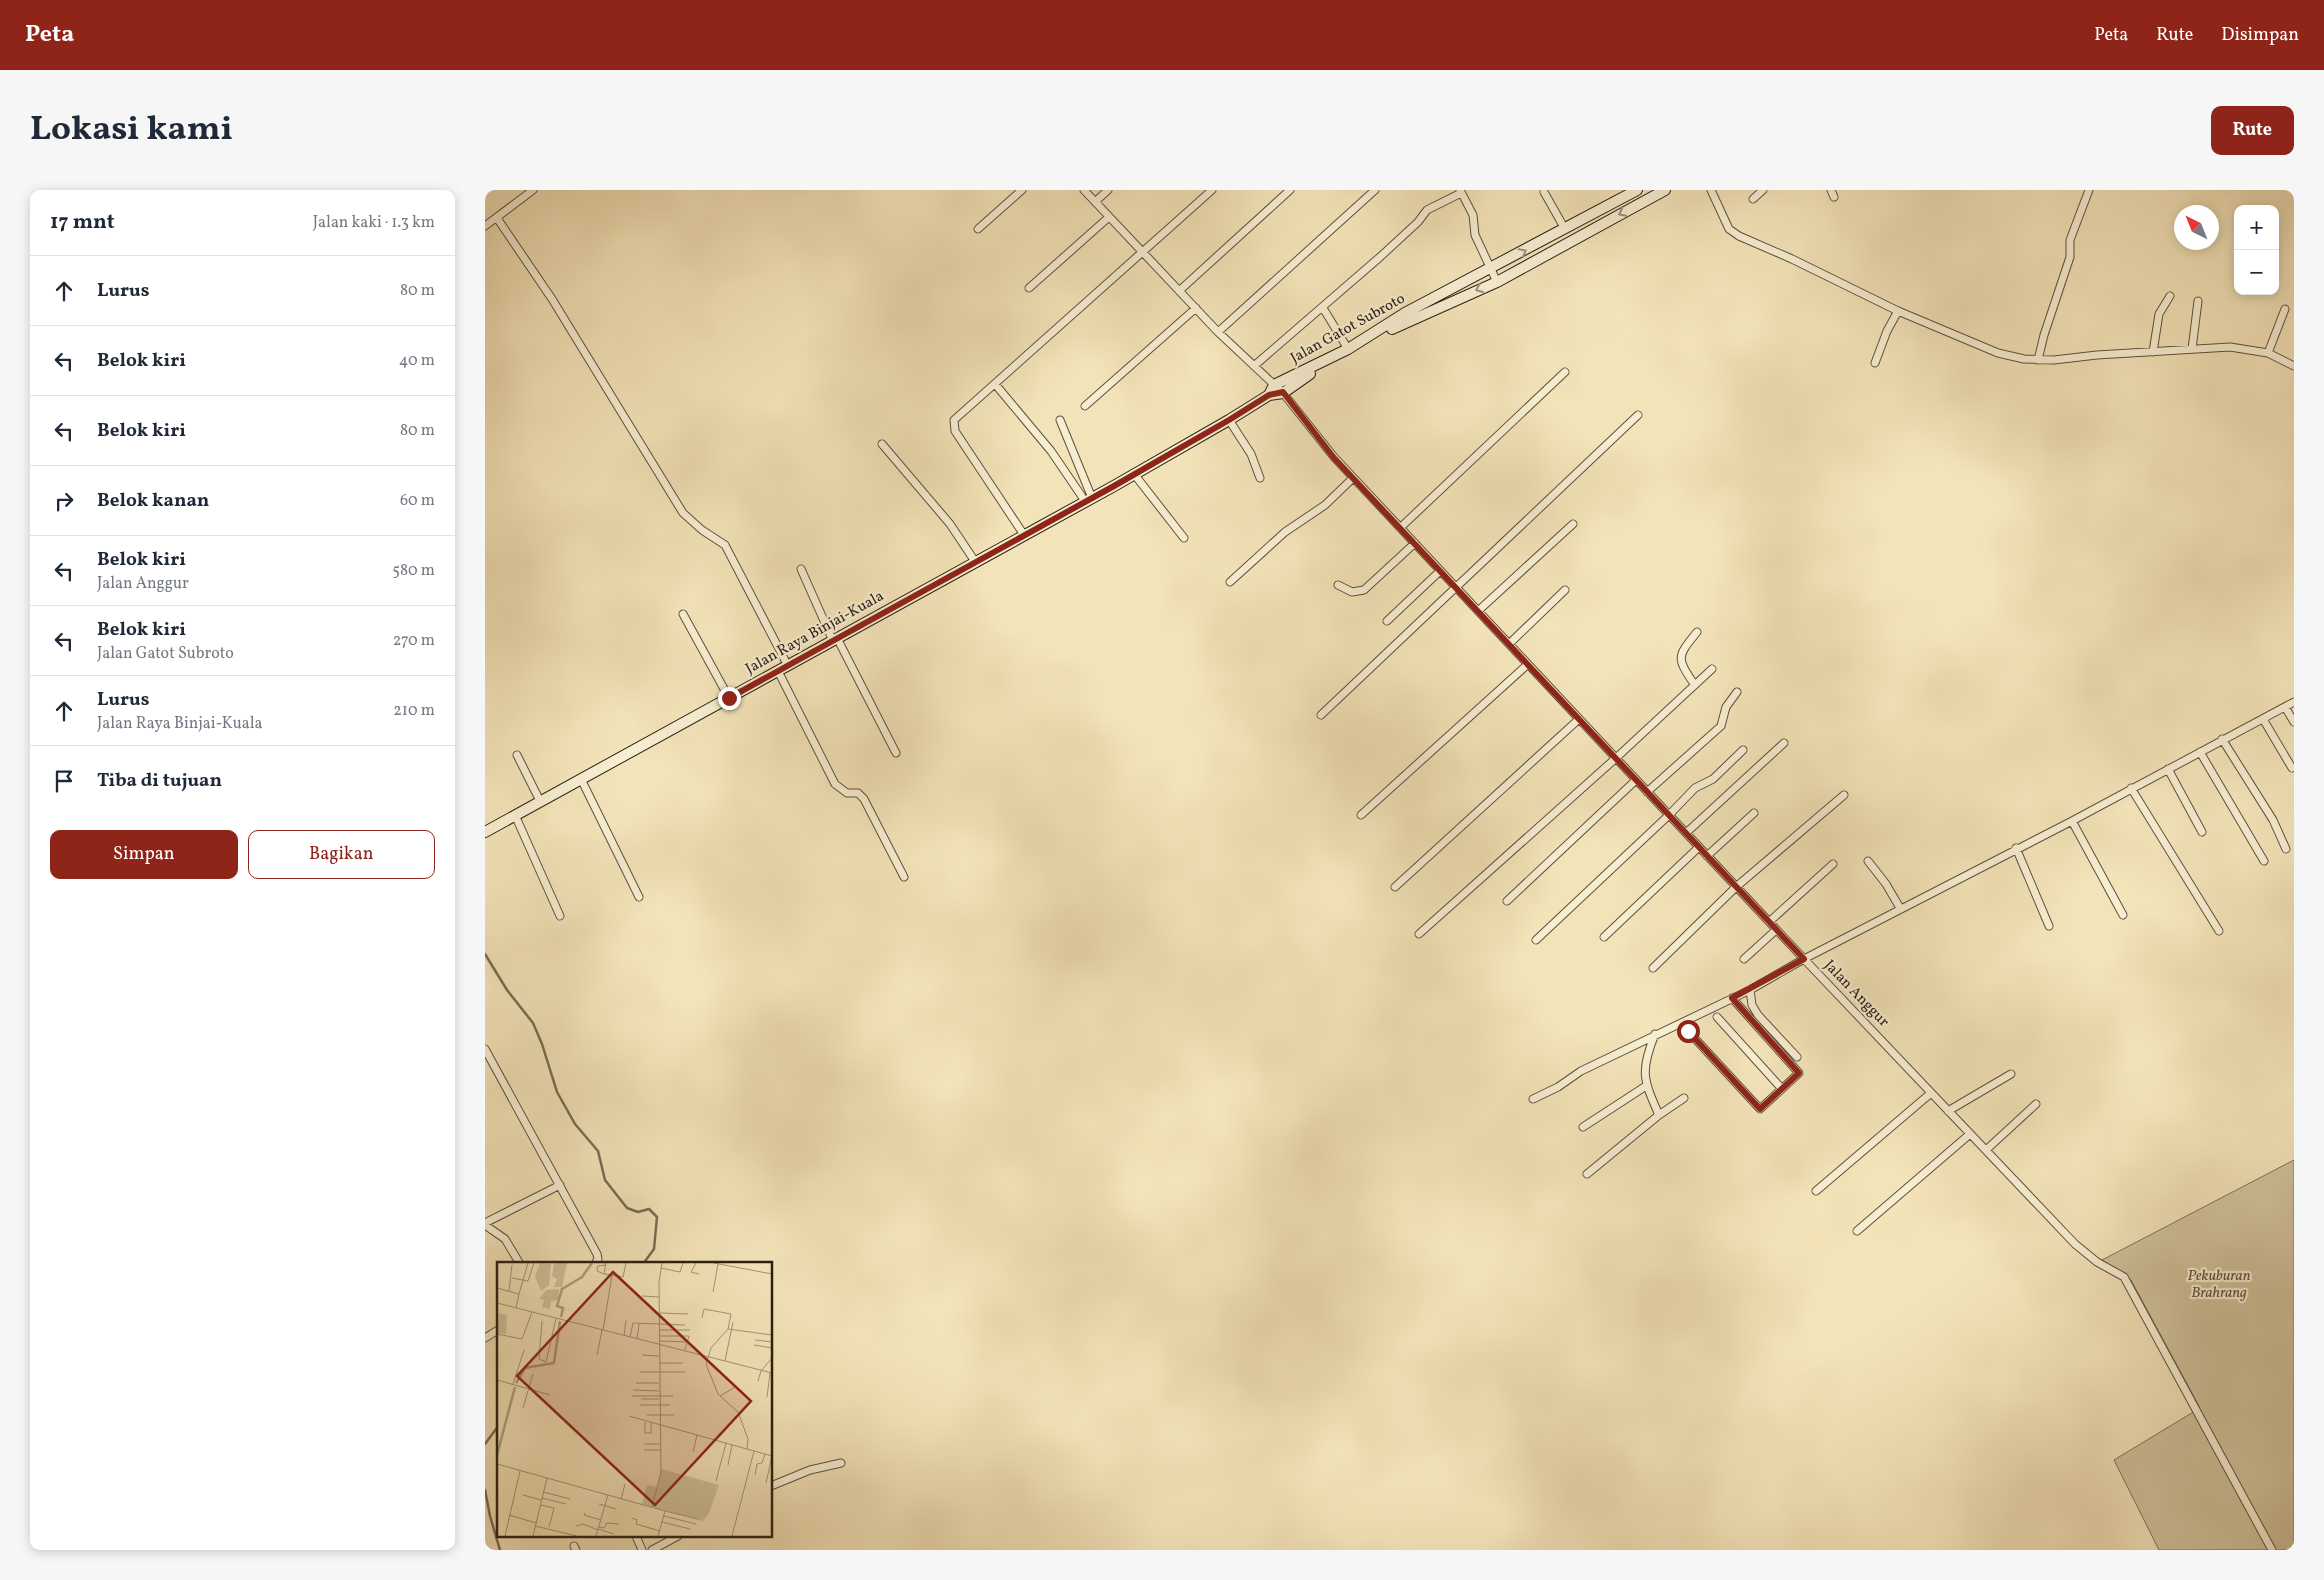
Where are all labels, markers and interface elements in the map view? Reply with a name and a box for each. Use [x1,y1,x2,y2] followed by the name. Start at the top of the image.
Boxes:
[25,18,74,52] text: Peta
[2094,23,2128,48] text: Peta
[2156,23,2193,48] text: Rute
[2221,23,2299,48] text: Disimpan
[30,106,233,154] text: Lokasi kami
[2211,106,2294,155] button: Rute
[2174,205,2219,250] north arrow
[2234,205,2279,295] map controls
[2234,205,2279,250] button: +
[1618,207,1627,217] one-way arrow
[50,208,115,237] text: 17 mnt
[313,212,435,234] text: Jalan kaki · 1.3 km
[1518,248,1527,258] one-way arrow
[2234,250,2279,295] button: −
[50,277,78,305] icon: ahead
[97,278,149,304] text: Lurus
[400,280,435,302] text: 80 m
[1475,283,1484,294] one-way arrow
[1287,289,1409,369] street label: Jalan Gatot Subroto
[50,347,78,375] icon: left
[97,348,186,374] text: Belok kiri
[399,350,435,372] text: 40 m
[50,417,78,445] icon: left
[97,418,186,444] text: Belok kiri
[400,420,435,442] text: 80 m
[50,487,78,515] icon: right
[97,488,209,514] text: Belok kanan
[400,490,435,512] text: 60 m
[97,547,186,573] text: Belok kiri
[50,557,78,585] icon: left
[392,560,435,582] text: 580 m
[97,573,189,595] text: Jalan Anggur
[742,586,888,680] street label: Jalan Raya Binjai-Kuala
[97,617,186,643] text: Belok kiri
[50,627,78,655] icon: left
[393,630,435,652] text: 270 m
[97,643,234,665] text: Jalan Gatot Subroto
[97,687,149,713] text: Lurus
[718,687,741,710] route end
[50,697,78,725] icon: ahead
[393,700,435,722] text: 210 m
[97,713,262,735] text: Jalan Raya Binjai-Kuala
[50,767,78,795] icon: arrive
[97,768,222,794] text: Tiba di tujuan
[50,830,238,879] button: Simpan
[248,830,435,879] button: Bagikan
[1819,956,1893,1032] street label: Jalan Anggur
[1677,1020,1700,1043] route start
[497,1262,773,1538] inset map
[2188,1266,2251,1304] park label: Pekuburan Brahrang

